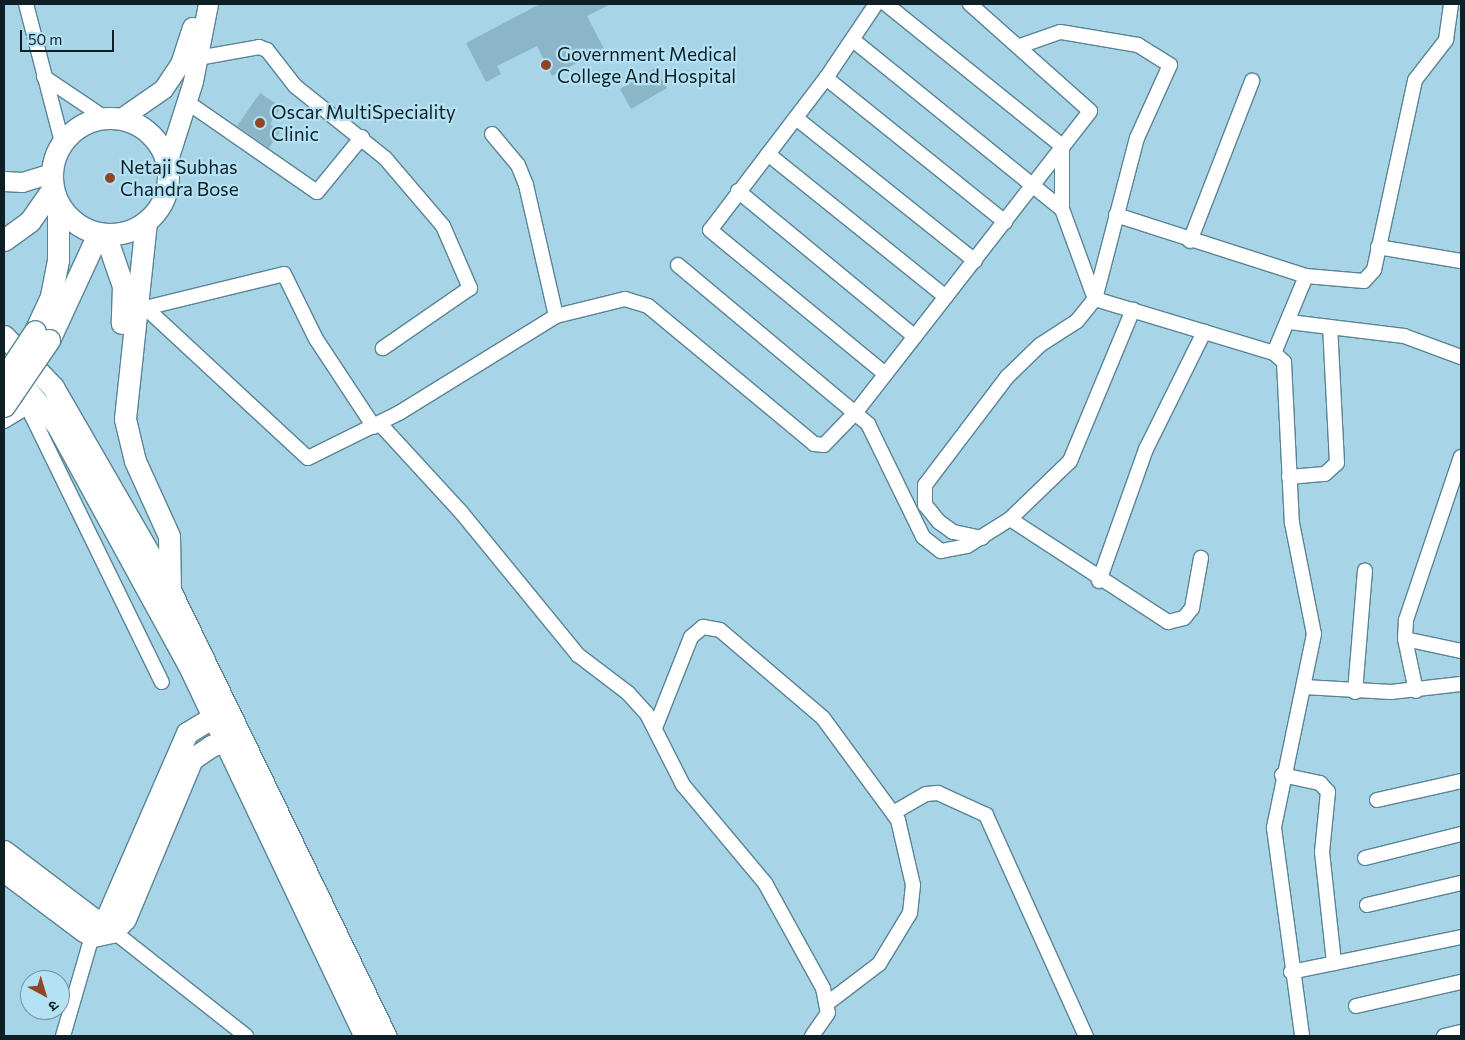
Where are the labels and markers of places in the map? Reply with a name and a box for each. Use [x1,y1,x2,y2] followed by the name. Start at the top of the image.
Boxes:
[557,43,737,87] place label: Government Medical College And Hospital
[539,58,553,72] marker: Government Medical College And Hospital
[271,101,456,145] place label: Oscar MultiSpeciality Clinic
[253,116,267,130] marker: Oscar MultiSpeciality Clinic
[120,156,239,200] place label: Netaji Subhas Chandra Bose
[104,172,116,184] marker: Netaji Subhas Chandra Bose

